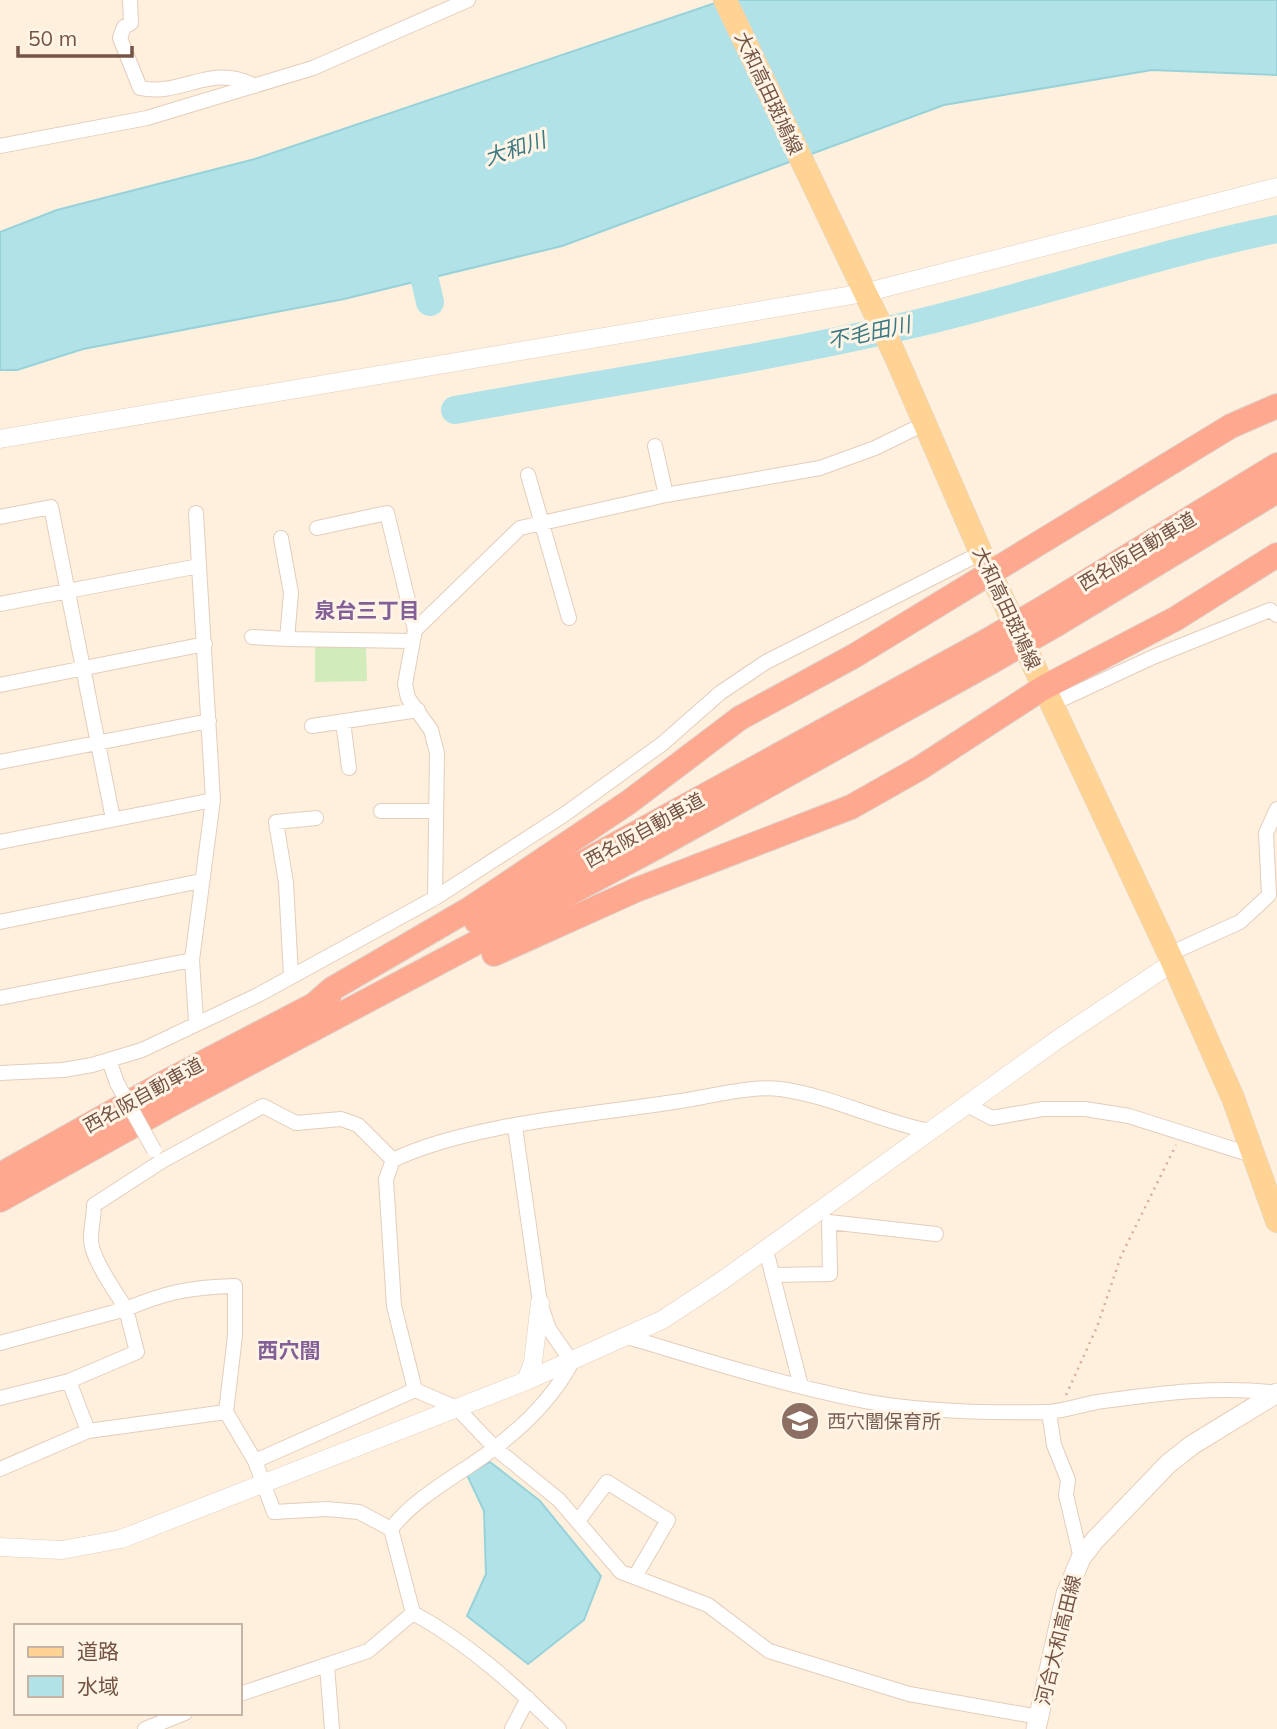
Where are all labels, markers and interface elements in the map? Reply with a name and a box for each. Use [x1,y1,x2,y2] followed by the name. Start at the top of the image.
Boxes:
[18,14,131,58] scale bar
[28,25,77,51] text: 50 m
[730,28,808,158] street label: 大和高田斑鳩線
[481,125,551,170] water label: 大和川
[825,310,915,353] water label: 不毛田川
[1074,506,1200,596] street label: 西名阪自動車道
[968,543,1046,673] street label: 大和高田斑鳩線
[315,597,420,623] district label: 泉台三丁目
[580,787,708,873] street label: 西名阪自動車道
[79,1052,207,1138] street label: 西名阪自動車道
[258,1337,321,1363] district label: 西穴闇
[779,1400,821,1442] school or university icon: 西穴闇保育所
[827,1409,941,1433] place label: 西穴闇保育所
[1030,1573,1086,1707] street label: 河合大和高田線
[14,1624,242,1715] legend
[77,1638,119,1664] text: 道路
[77,1673,119,1699] text: 水域

